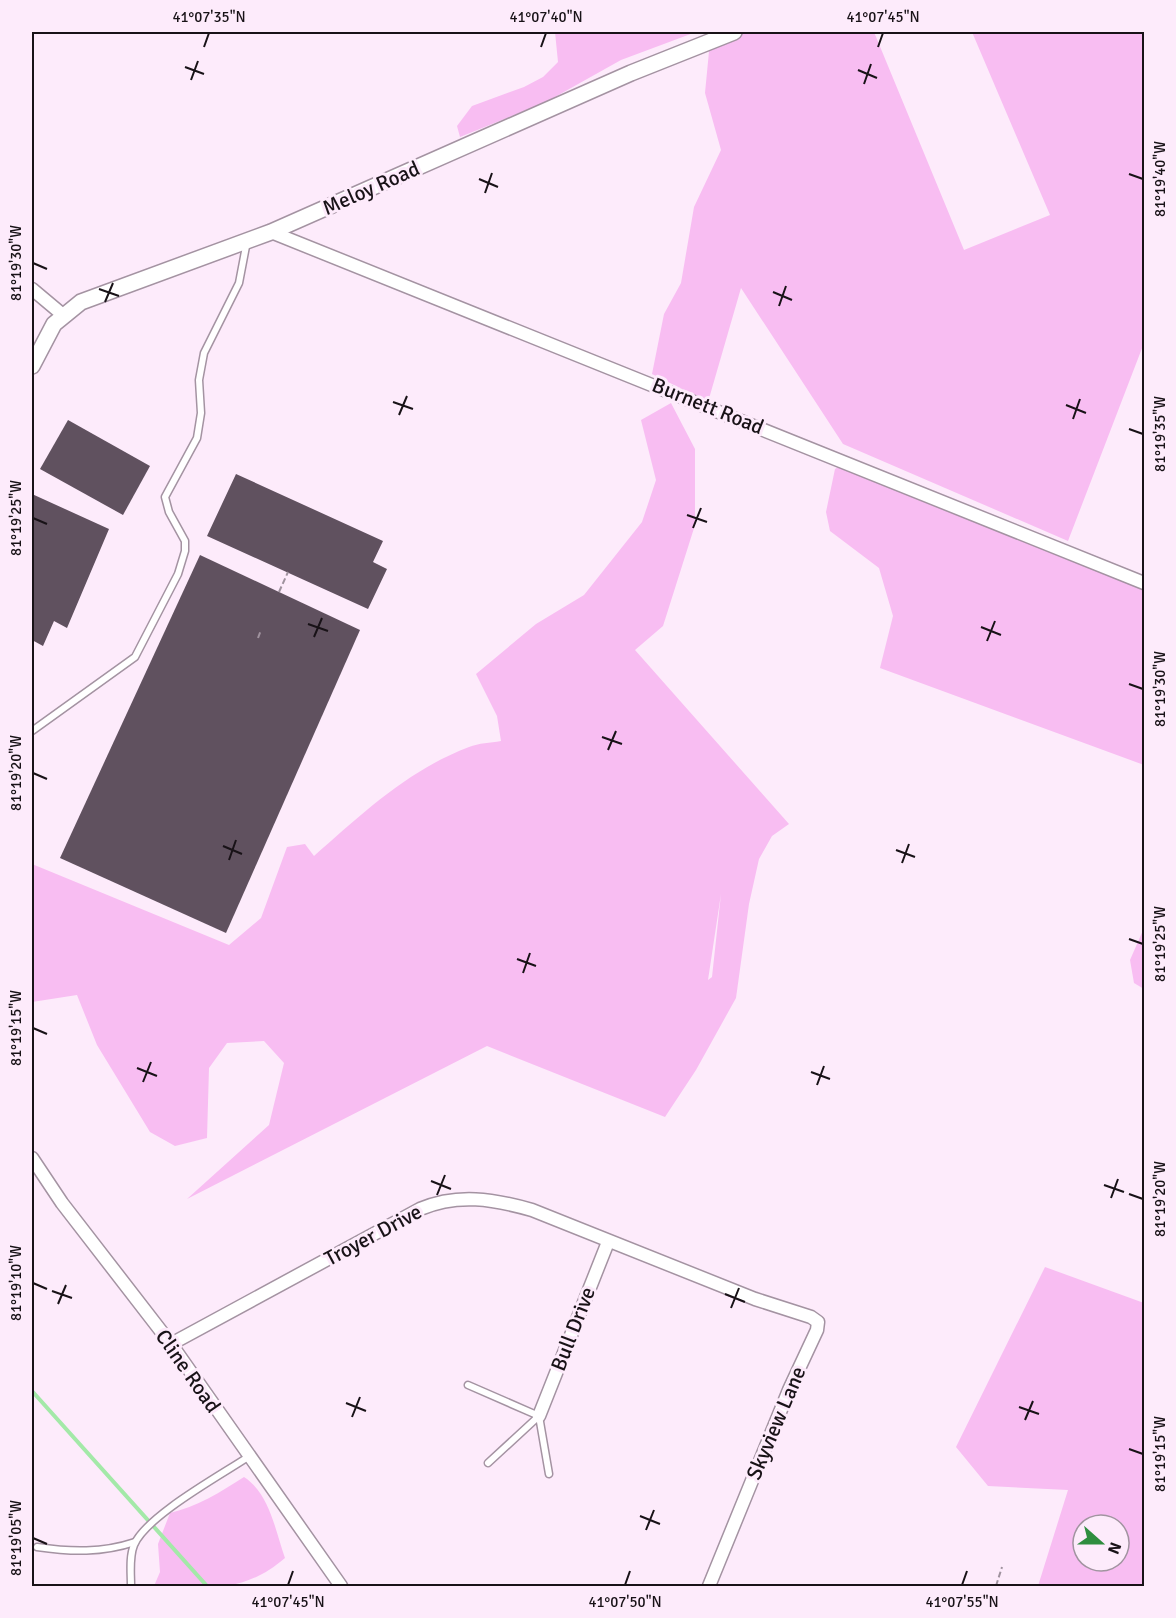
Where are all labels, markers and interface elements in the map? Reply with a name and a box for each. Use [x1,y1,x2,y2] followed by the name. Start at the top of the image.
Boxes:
[172,8,246,26] text: 41°07'35"N
[509,8,583,26] text: 41°07'40"N
[846,8,920,26] text: 41°07'45"N
[1151,141,1169,217] text: 81°19'40"W
[318,155,424,221] street label: Meloy Road
[7,225,25,301] text: 81°19'30"W
[648,372,768,440] street label: Burnett Road
[1151,396,1169,472] text: 81°19'35"W
[7,480,25,556] text: 81°19'25"W
[1151,651,1169,727] text: 81°19'30"W
[7,735,25,811] text: 81°19'20"W
[1151,906,1169,982] text: 81°19'25"W
[7,990,25,1066] text: 81°19'15"W
[1151,1161,1169,1237] text: 81°19'20"W
[320,1198,426,1272] street label: Troyer Drive
[7,1245,25,1321] text: 81°19'10"W
[545,1283,601,1375] street label: Bull Drive
[150,1324,226,1418] street label: Cline Road
[741,1363,811,1483] street label: Skyview Lane
[1151,1416,1169,1492] text: 81°19'15"W
[7,1500,25,1576] text: 81°19'05"W
[1071,1513,1131,1573] north arrow
[1103,1539,1125,1557] text: N
[251,1593,325,1611] text: 41°07'45"N
[588,1593,662,1611] text: 41°07'50"N
[925,1593,999,1611] text: 41°07'55"N

